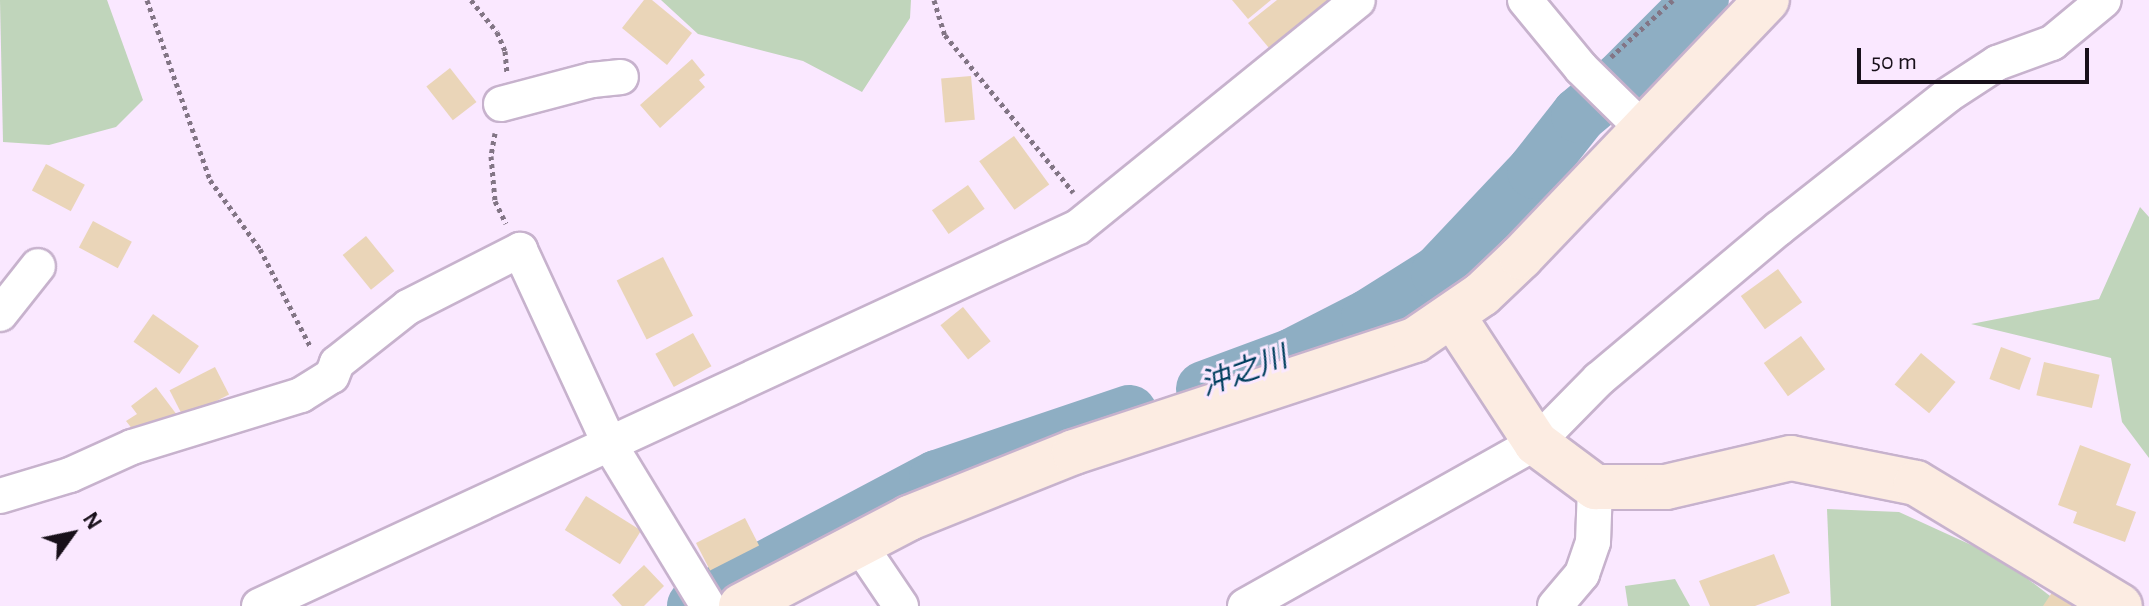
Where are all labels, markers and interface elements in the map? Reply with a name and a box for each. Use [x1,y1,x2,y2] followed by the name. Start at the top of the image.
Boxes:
[1861,32,2093,82] scale bar
[1871,50,1917,74] text: 50 m
[1196,340,1292,404] water label: 沖之川
[32,494,112,574] north arrow
[79,509,106,533] text: N

